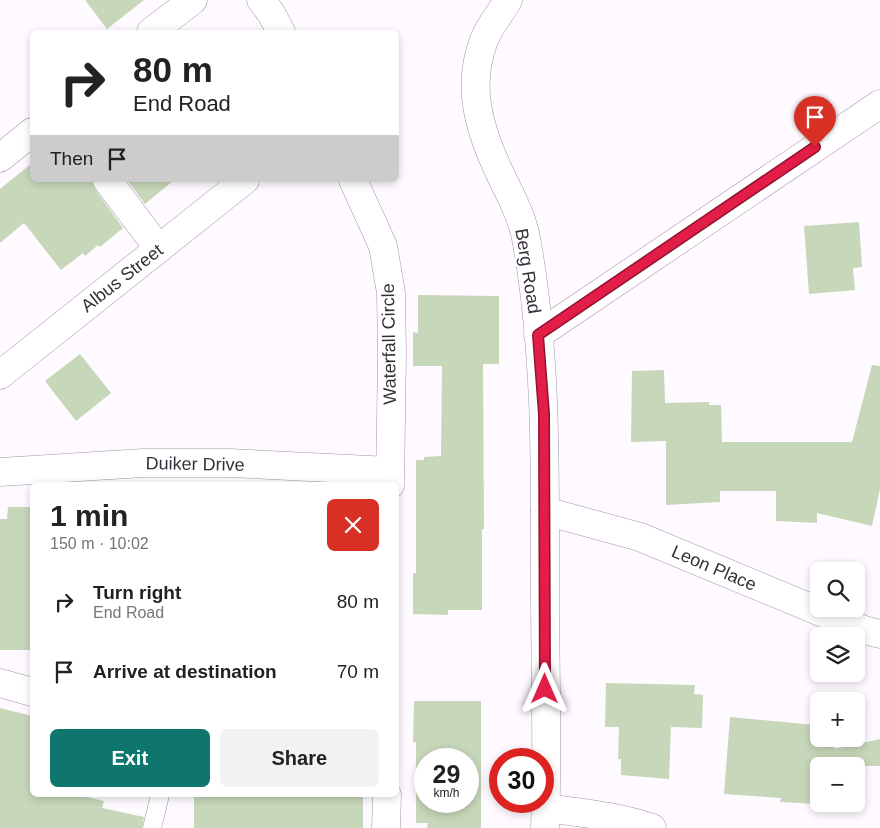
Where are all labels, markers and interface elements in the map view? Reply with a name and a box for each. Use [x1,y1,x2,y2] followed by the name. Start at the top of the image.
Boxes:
[50,50,115,115] icon: right
[133,50,213,89] text: 80 m
[133,91,231,116] text: End Road
[794,96,836,147] pin
[801,103,829,131] icon: arrive
[103,145,131,173] icon: arrive
[50,148,93,169] text: Then
[511,227,545,315] street label: Berg Road
[77,240,167,316] street label: Albus Street
[378,283,400,405] street label: Waterfall Circle
[145,453,245,475] street label: Duiker Drive
[50,499,128,532] text: 1 min
[327,499,379,551] button: close
[50,535,149,552] text: 150 m · 10:02
[669,541,759,595] street label: Leon Place
[810,562,865,812] map controls
[810,562,865,617] button: search
[93,582,181,603] text: Turn right
[50,588,78,616] icon: right
[337,591,379,612] text: 80 m
[93,604,164,621] text: End Road
[810,627,865,682] button: layers
[50,658,78,686] icon: arrive
[93,661,277,682] text: Arrive at destination
[337,661,379,682] text: 70 m
[518,662,570,714] position arrow
[810,692,865,747] button: +
[50,729,210,787] button: Exit
[220,729,379,787] button: Share
[489,748,554,813] speed limit sign: 30
[810,757,865,812] button: −
[433,760,460,788] text: 29
[433,786,460,800] text: km/h

